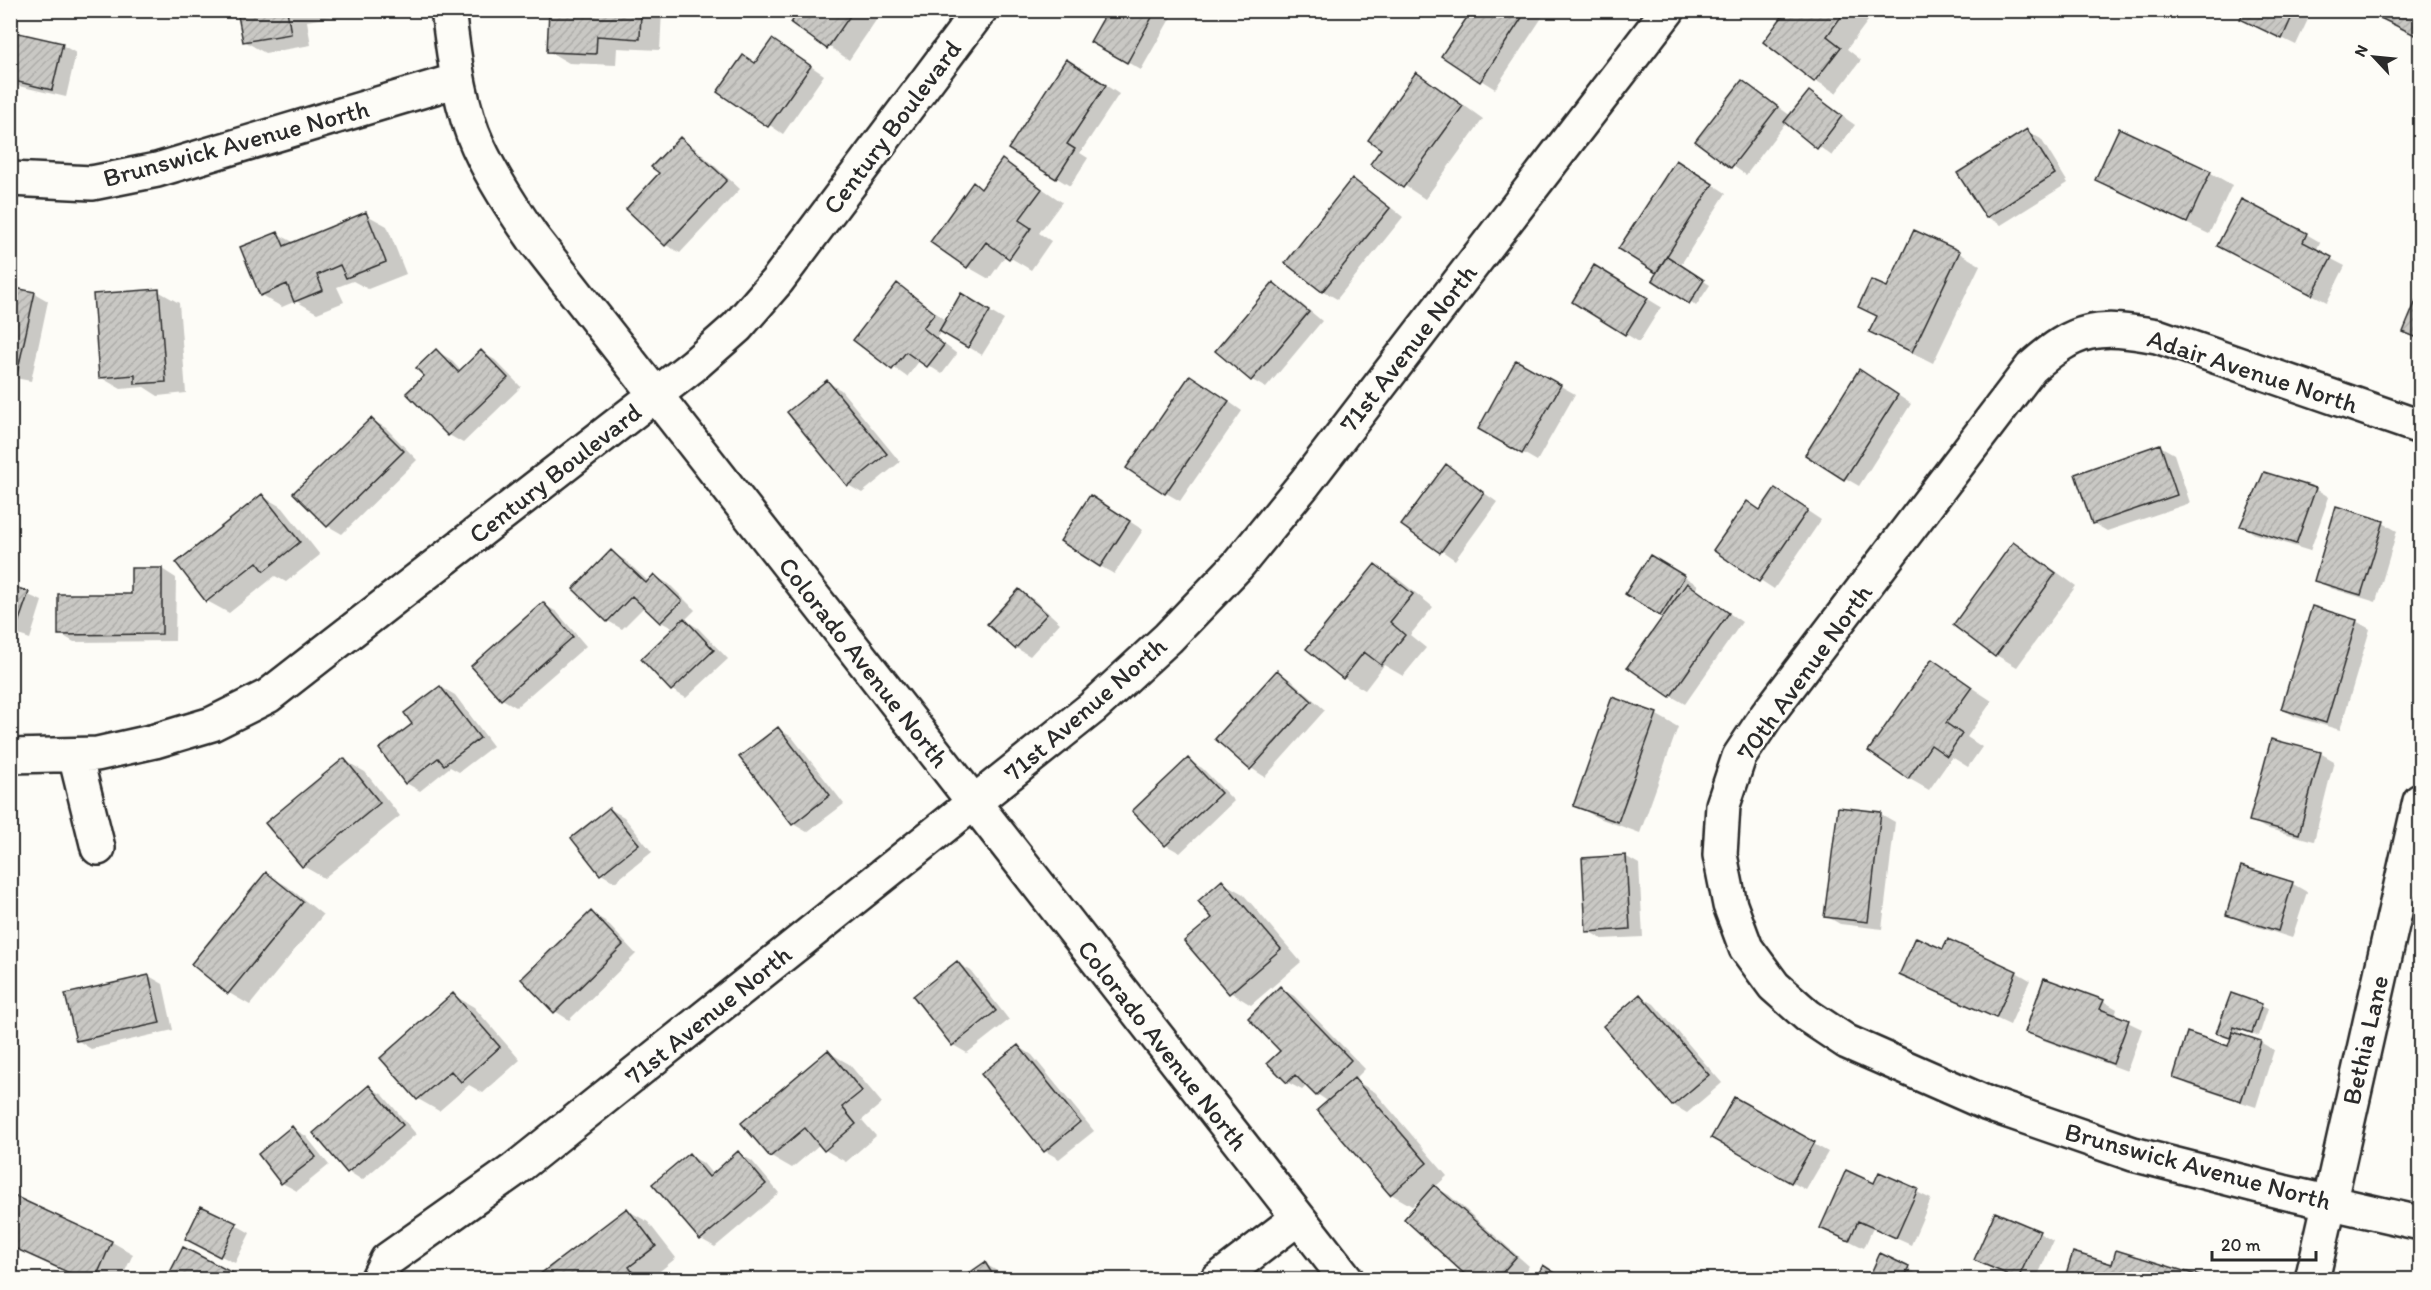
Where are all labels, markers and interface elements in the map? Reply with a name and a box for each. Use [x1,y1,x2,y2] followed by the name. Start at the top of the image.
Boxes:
[2344,27,2404,87] north arrow
[816,33,968,220] street label: Century Boulevard
[2350,42,2372,60] text: N
[100,92,372,194] street label: Brunswick Avenue North
[1332,257,1484,439] street label: 71st Avenue North
[2144,322,2362,420] street label: Adair Avenue North
[462,396,648,550] street label: Century Boulevard
[772,550,956,774] street label: Colorado Avenue North
[1729,577,1879,767] street label: 70th Avenue North
[997,630,1173,788] street label: 71st Avenue North
[1071,933,1255,1157] street label: Colorado Avenue North
[618,938,798,1092] street label: 71st Avenue North
[2335,972,2395,1108] street label: Bethia Lane
[2062,1115,2334,1217] street label: Brunswick Avenue North
[2212,1224,2316,1262] scale bar
[2221,1234,2261,1256] text: 20 m

